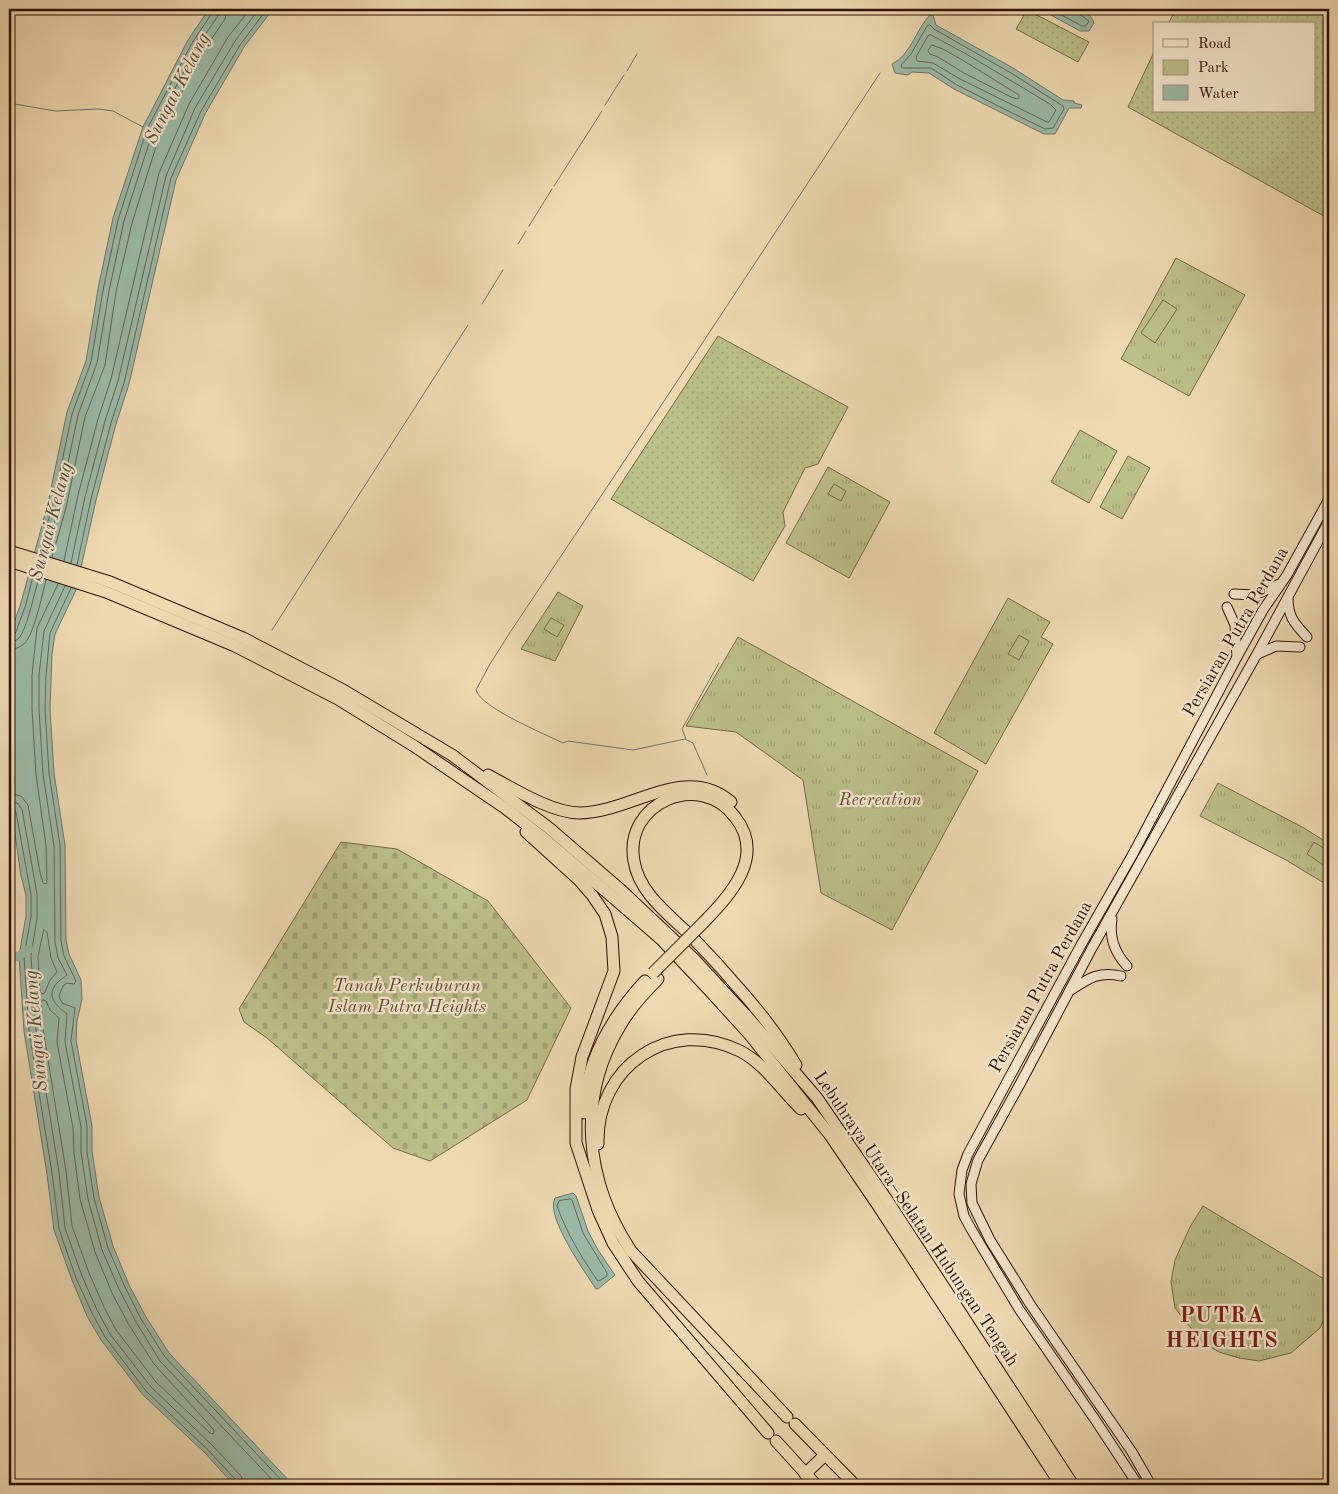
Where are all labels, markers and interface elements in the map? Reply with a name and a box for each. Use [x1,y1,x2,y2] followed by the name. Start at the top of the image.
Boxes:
[1153,22,1316,112] legend
[142,30,214,148] water label: Sungai Kelang
[1198,37,1232,52] text: Road
[1198,61,1229,76] text: Park
[1198,87,1239,102] text: Water
[27,460,77,584] water label: Sungai Kelang
[1180,544,1292,720] street label: Persiaran Putra Perdana
[837,791,922,809] park label: Recreation
[986,898,1096,1076] street label: Persiaran Putra Perdana
[22,969,52,1093] water label: Sungai Kelang
[327,977,487,1016] park label: Tanah Perkuburan Islam Putra Heights
[810,1068,1022,1370] street label: Lebuhraya Utara–Selatan Hubungan Tengah
[1165,1305,1279,1352] district label: PUTRA HEIGHTS

